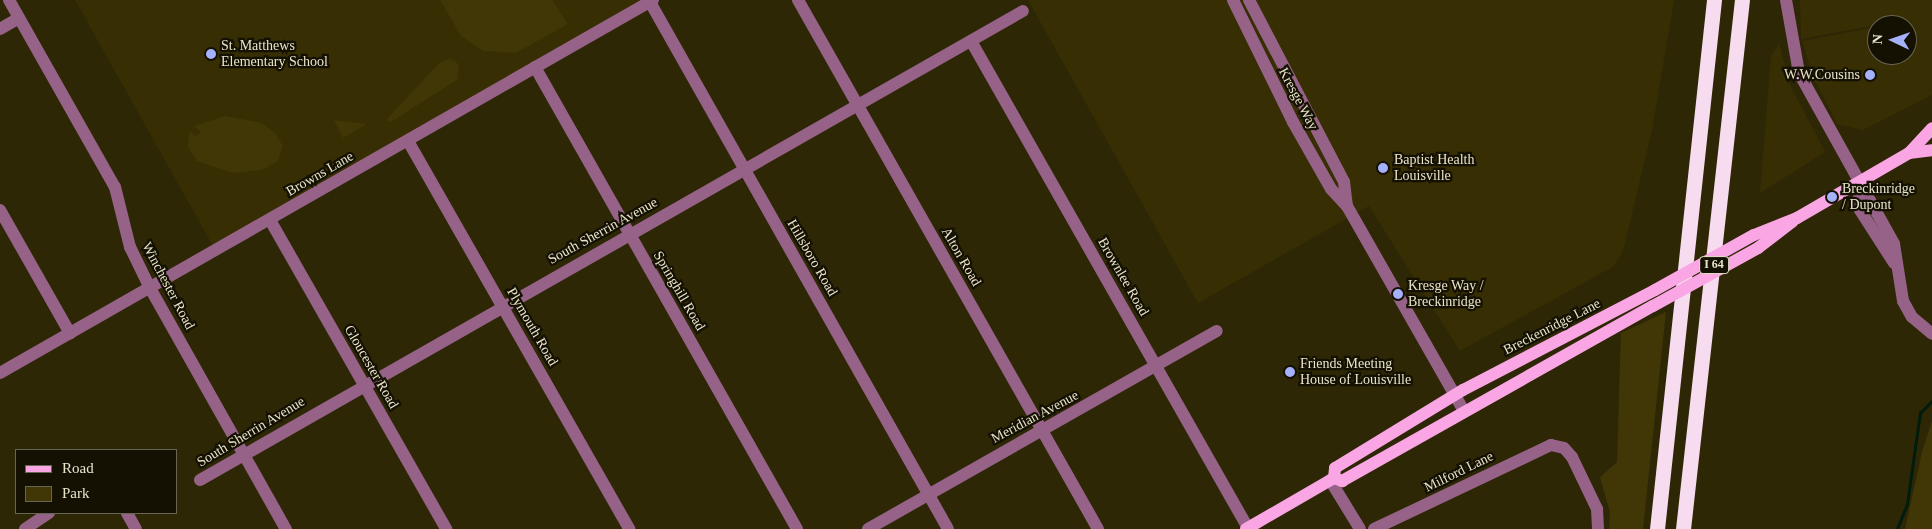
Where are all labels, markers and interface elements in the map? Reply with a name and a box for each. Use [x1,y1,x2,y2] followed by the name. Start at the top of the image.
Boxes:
[1867,15,1917,65] north arrow
[1870,34,1885,45] text: N
[221,38,328,70] place label: St. Matthews Elementary School
[205,48,217,60] marker: St. Matthews Elementary School
[1275,65,1321,133] street label: Kresge Way
[1784,67,1860,83] place label: W.W.Cousins
[1864,69,1876,81] marker: W.W.Cousins
[283,148,357,200] street label: Browns Lane
[1394,152,1474,184] place label: Baptist Health Louisville
[1376,161,1390,175] marker: Baptist Health Louisville
[1842,181,1915,213] place label: Breckinridge / Dupont
[1826,191,1838,203] marker: Breckinridge / Dupont
[545,194,661,268] street label: South Sherrin Avenue
[783,217,841,299] street label: Hillsboro Road
[937,225,985,289] street label: Alton Road
[1094,235,1152,319] street label: Brownlee Road
[138,240,198,332] street label: Winchester Road
[649,248,709,334] street label: Springhill Road
[1699,256,1729,274] road number: I 64
[1408,278,1484,310] place label: Kresge Way / Breckinridge
[503,285,561,369] street label: Plymouth Road
[1392,288,1404,300] marker: Kresge Way / Breckinridge
[1501,295,1603,359] street label: Breckenridge Lane
[340,322,402,412] street label: Gloucester Road
[1300,356,1411,388] place label: Friends Meeting House of Louisville
[1284,366,1296,378] marker: Friends Meeting House of Louisville
[988,387,1082,447] street label: Meridian Avenue
[194,393,308,471] street label: South Sherrin Avenue
[1422,448,1496,496] street label: Milford Lane
[15,449,178,514] legend
[62,460,94,476] text: Road
[62,485,90,501] text: Park

